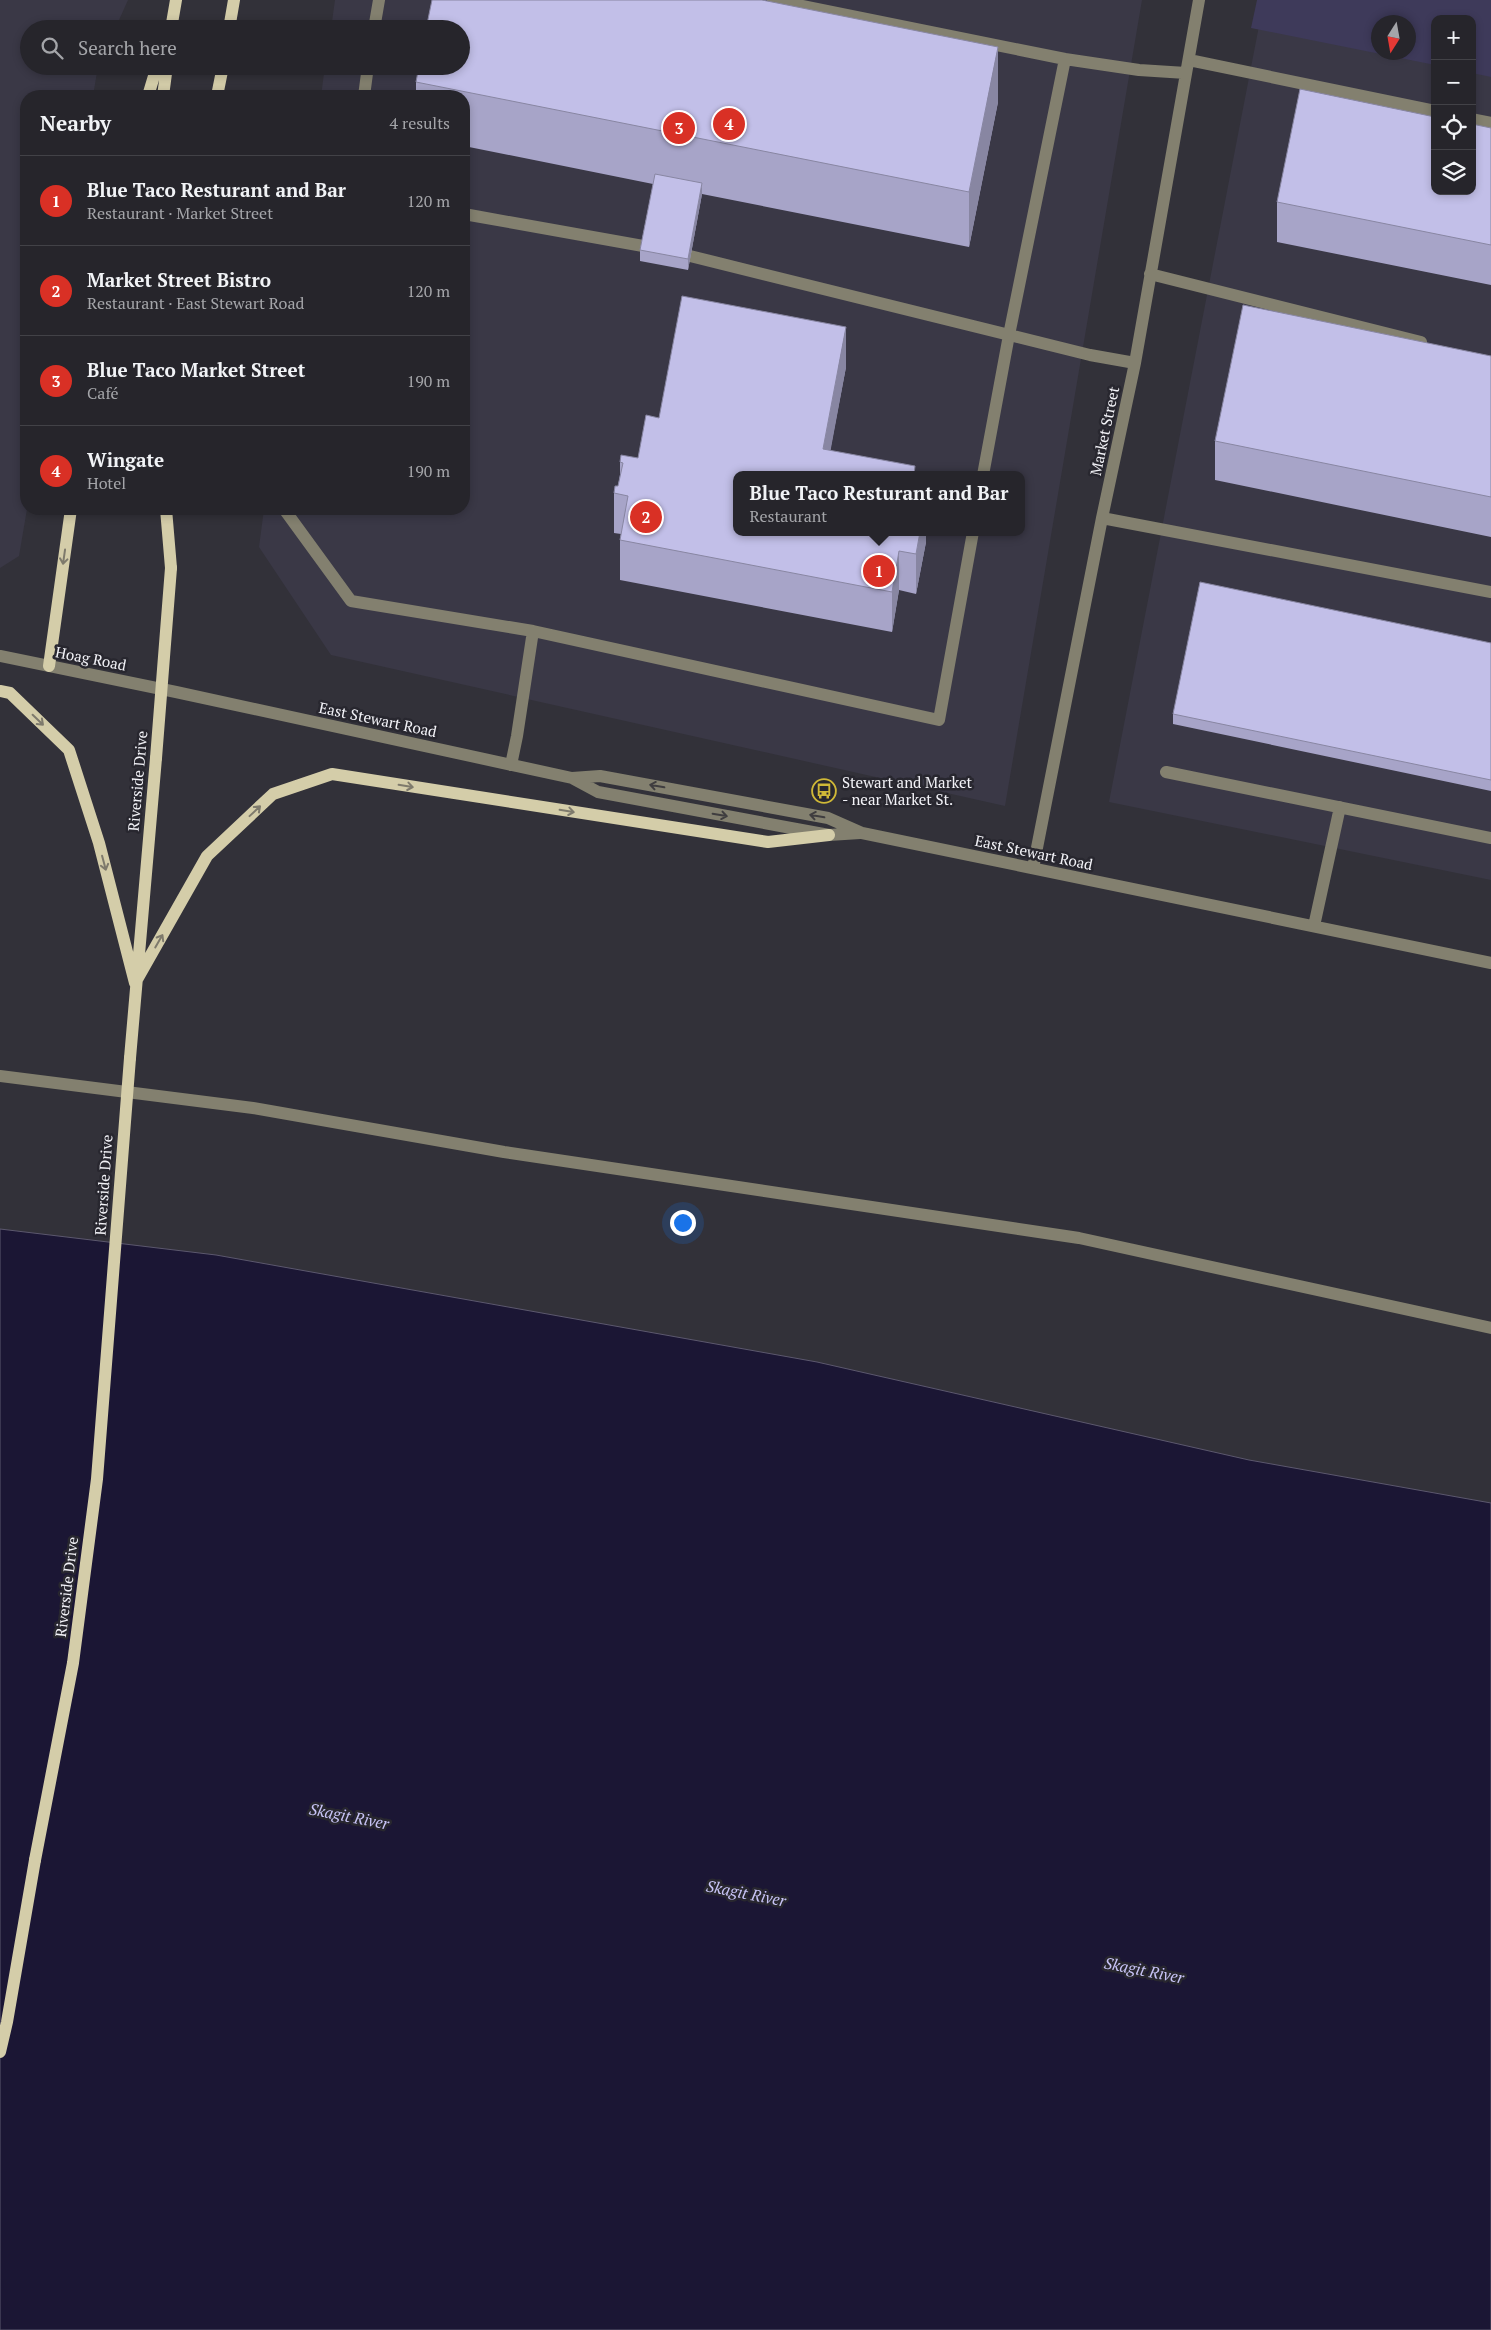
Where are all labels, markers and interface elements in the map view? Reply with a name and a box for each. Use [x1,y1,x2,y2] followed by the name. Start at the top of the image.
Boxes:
[1371,15,1416,60] north arrow
[1431,15,1476,195] map controls
[1431,15,1476,60] button: +
[20,20,470,75] search box
[38,34,66,62] icon: search
[78,35,177,60] text: Search here
[1431,60,1476,105] button: −
[713,105,745,143] pin: 4
[1431,105,1476,150] button: locate
[40,109,111,137] text: Nearby
[663,109,695,147] pin: 3
[390,112,450,134] text: 4 results
[1431,150,1476,195] button: layers
[87,177,346,202] text: Blue Taco Resturant and Bar
[51,190,61,212] text: 1
[407,190,450,212] text: 120 m
[87,202,273,224] text: Restaurant · Market Street
[87,267,271,292] text: Market Street Bistro
[51,280,61,302] text: 2
[407,280,450,302] text: 120 m
[87,292,304,314] text: Restaurant · East Stewart Road
[87,357,305,382] text: Blue Taco Market Street
[51,370,61,392] text: 3
[407,370,450,392] text: 190 m
[87,382,119,404] text: Café
[1085,384,1123,477] street label: Market Street
[87,447,164,472] text: Wingate
[51,460,61,482] text: 4
[407,460,450,482] text: 190 m
[733,471,1025,536] popup
[87,472,126,494] text: Hotel
[750,480,1008,505] text: Blue Taco Resturant and Bar
[630,498,662,536] pin: 2
[750,505,827,527] text: Restaurant
[59,549,69,565] one-way arrow
[863,552,895,590] pin: 1
[54,641,128,675] street label: Hoag Road
[317,697,439,741] street label: East Stewart Road
[31,714,44,726] one-way arrow
[123,730,151,832] street label: Riverside Drive
[842,772,973,809] place label: Stewart and Market - near Market St.
[811,778,837,804] bus stop icon: Stewart and Market - near Market St.
[398,781,414,791] one-way arrow
[650,781,666,791] one-way arrow
[248,805,261,817] one-way arrow
[558,806,574,816] one-way arrow
[712,810,728,820] one-way arrow
[810,810,826,820] one-way arrow
[973,830,1095,874] street label: East Stewart Road
[100,855,109,871] one-way arrow
[154,933,164,948] one-way arrow
[90,1134,116,1236] street label: Riverside Drive
[670,1210,696,1236] your location
[50,1536,82,1638] street label: Riverside Drive
[307,1797,392,1835] water label: Skagit River
[704,1874,789,1912] water label: Skagit River
[1102,1951,1187,1989] water label: Skagit River

